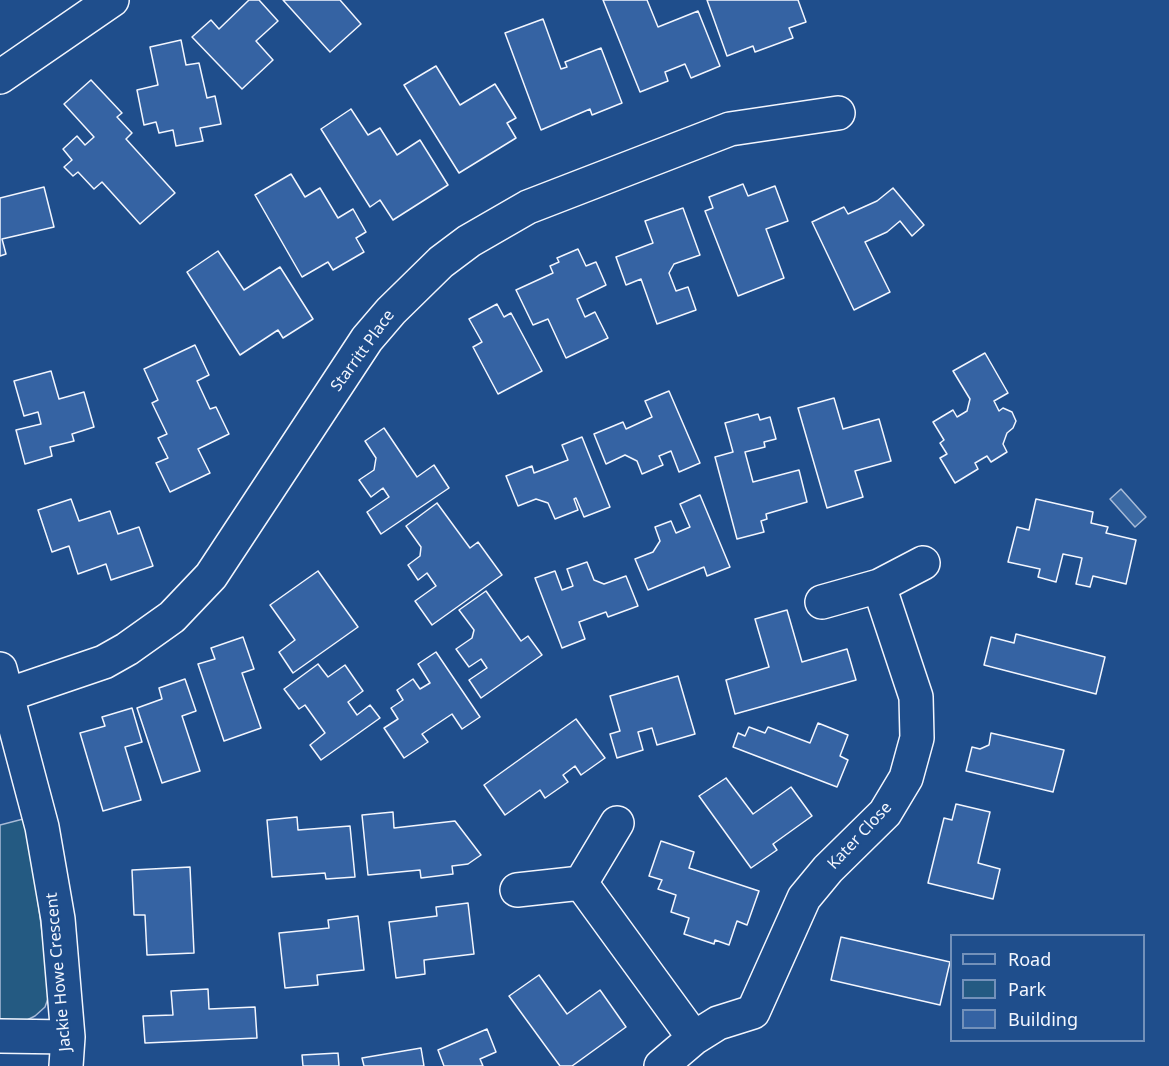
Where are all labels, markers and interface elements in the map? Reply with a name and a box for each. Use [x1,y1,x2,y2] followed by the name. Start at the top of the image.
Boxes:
[327,306,399,396] street label: Starritt Place
[824,798,896,874] street label: Kater Close
[42,892,76,1052] street label: Jackie Howe Crescent
[950,934,1145,1042] legend
[1008,947,1051,971] text: Road
[1008,977,1046,1001] text: Park
[1008,1007,1078,1031] text: Building

